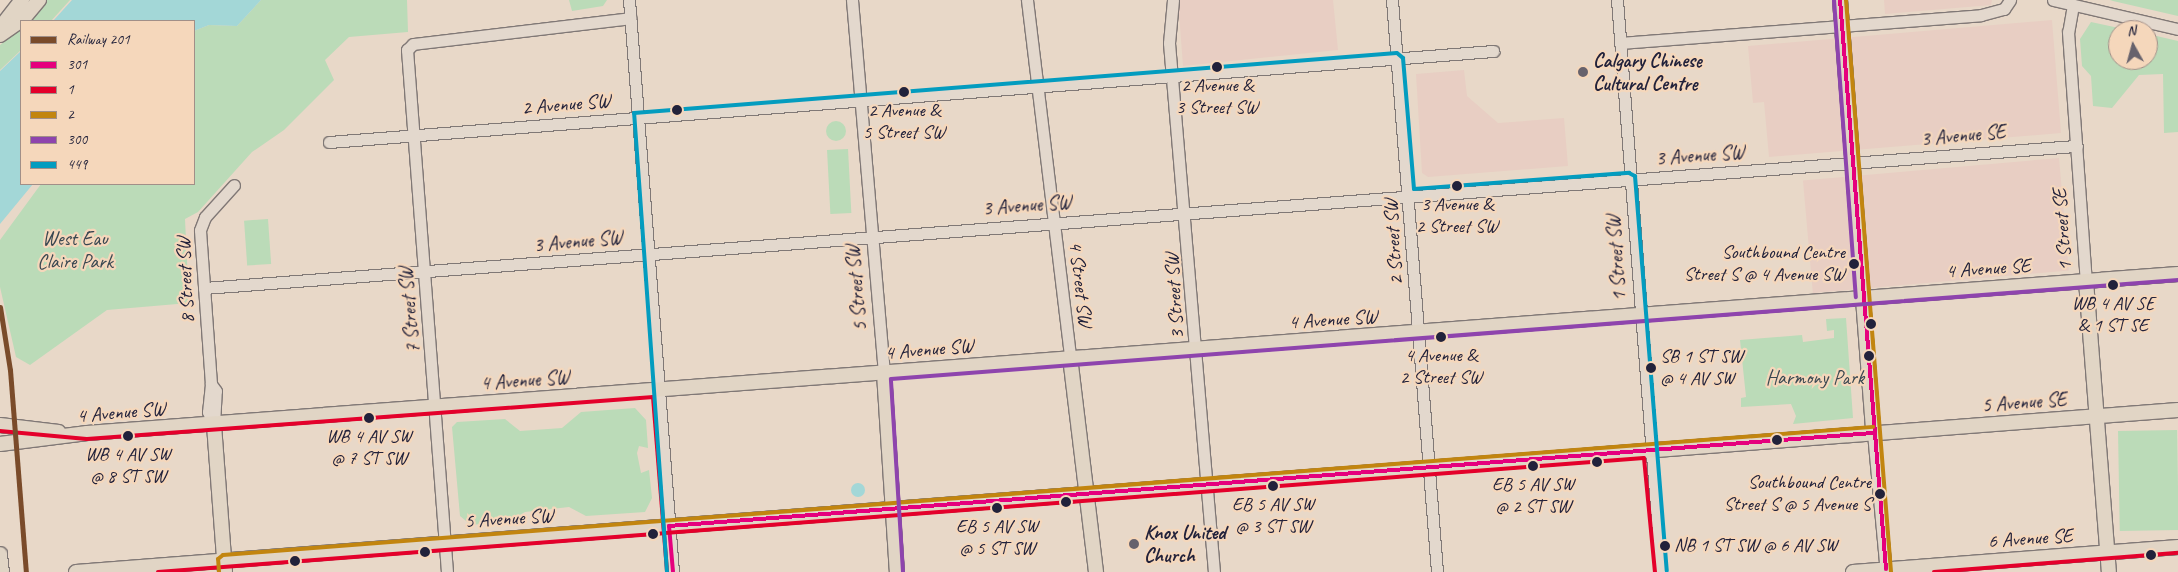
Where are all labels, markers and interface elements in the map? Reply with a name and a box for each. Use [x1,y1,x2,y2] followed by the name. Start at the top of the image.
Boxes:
[20,20,195,185] legend
[2108,20,2158,70] north arrow
[2126,22,2137,40] text: N
[67,30,130,49] text: Railway 201
[1593,49,1702,96] place label: Calgary Chinese Cultural Centre
[67,55,87,74] text: 301
[1212,62,1222,72] marker: 2 Avenue & 3 Street SW
[1577,66,1589,78] marker: Calgary Chinese Cultural Centre
[1176,75,1258,119] place label: 2 Avenue & 3 Street SW
[67,80,74,99] text: 1
[899,87,909,97] marker: 2 Avenue & 5 Street SW
[521,88,611,120] street label: 2 Avenue SW
[863,100,945,144] place label: 2 Avenue & 5 Street SW
[67,105,74,124] text: 2
[672,105,682,115] unlabelled marker
[1920,119,2006,151] street label: 3 Avenue SE
[67,130,87,149] text: 300
[1655,140,1745,170] street label: 3 Avenue SW
[67,155,87,174] text: 449
[1452,181,1462,191] marker: 3 Avenue & 2 Street SW
[2047,188,2077,272] street label: 1 Street SE
[982,190,1072,220] street label: 3 Avenue SW
[1416,194,1498,238] place label: 3 Avenue & 2 Street SW
[1378,198,1408,286] street label: 2 Street SW
[1601,214,1631,302] street label: 1 Street SW
[533,225,623,257] street label: 3 Avenue SW
[37,227,113,274] park label: West Eau Claire Park
[171,236,199,324] street label: 8 Street SW
[1064,239,1098,329] street label: 4 Street SW
[1684,242,1845,286] place label: Southbound Centre Street S @ 4 Avenue SW
[840,244,872,332] street label: 5 Street SW
[1159,252,1189,340] street label: 3 Street SW
[1945,253,2031,283] street label: 4 Avenue SE
[1849,259,1859,269] marker: Southbound Centre Street S @ 4 Avenue SW
[393,266,425,354] street label: 7 Street SW
[2108,280,2118,290] marker: WB 4 AV SE & 1 ST SE
[2072,293,2154,337] place label: WB 4 AV SE & 1 ST SE
[1288,304,1378,334] street label: 4 Avenue SW
[1866,319,1876,329] unlabelled marker
[1436,332,1446,342] marker: 4 Avenue & 2 Street SW
[884,333,974,365] street label: 4 Avenue SW
[1400,345,1482,389] place label: 4 Avenue & 2 Street SW
[1660,346,1743,390] place label: SB 1 ST SW @ 4 AV SW
[1864,351,1874,361] unlabelled marker
[1646,363,1656,373] marker: SB 1 ST SW @ 4 AV SW
[480,365,570,395] street label: 4 Avenue SW
[1766,365,1864,389] park label: Harmony Park
[1981,387,2067,417] street label: 5 Avenue SE
[76,396,166,428] street label: 4 Avenue SW
[364,413,374,423] marker: WB 4 AV SW @ 7 ST SW
[325,426,413,470] place label: WB 4 AV SW @ 7 ST SW
[123,431,133,441] marker: WB 4 AV SW @ 8 ST SW
[1772,435,1782,445] unlabelled marker
[84,444,172,488] place label: WB 4 AV SW @ 8 ST SW
[1592,457,1602,467] unlabelled marker
[1528,461,1538,471] marker: EB 5 AV SW @ 2 ST SW
[1724,472,1871,516] place label: Southbound Centre Street S @ 5 Avenue S
[1491,474,1575,518] place label: EB 5 AV SW @ 2 ST SW
[1268,481,1278,491] marker: EB 5 AV SW @ 3 ST SW
[1875,489,1885,499] marker: Southbound Centre Street S @ 5 Avenue S
[1231,494,1315,538] place label: EB 5 AV SW @ 3 ST SW
[1061,497,1071,507] unlabelled marker
[464,503,554,533] street label: 5 Avenue SW
[992,503,1002,513] marker: EB 5 AV SW @ 5 ST SW
[955,516,1039,560] place label: EB 5 AV SW @ 5 ST SW
[1144,520,1226,567] place label: Knox United Church
[1987,523,2073,553] street label: 6 Avenue SE
[648,529,658,539] unlabelled marker
[1674,535,1839,557] place label: NB 1 ST SW @ 6 AV SW
[1128,538,1140,550] marker: Knox United Church
[1660,541,1670,551] marker: NB 1 ST SW @ 6 AV SW
[420,547,430,557] unlabelled marker
[2146,550,2156,560] unlabelled marker
[290,556,300,566] unlabelled marker

